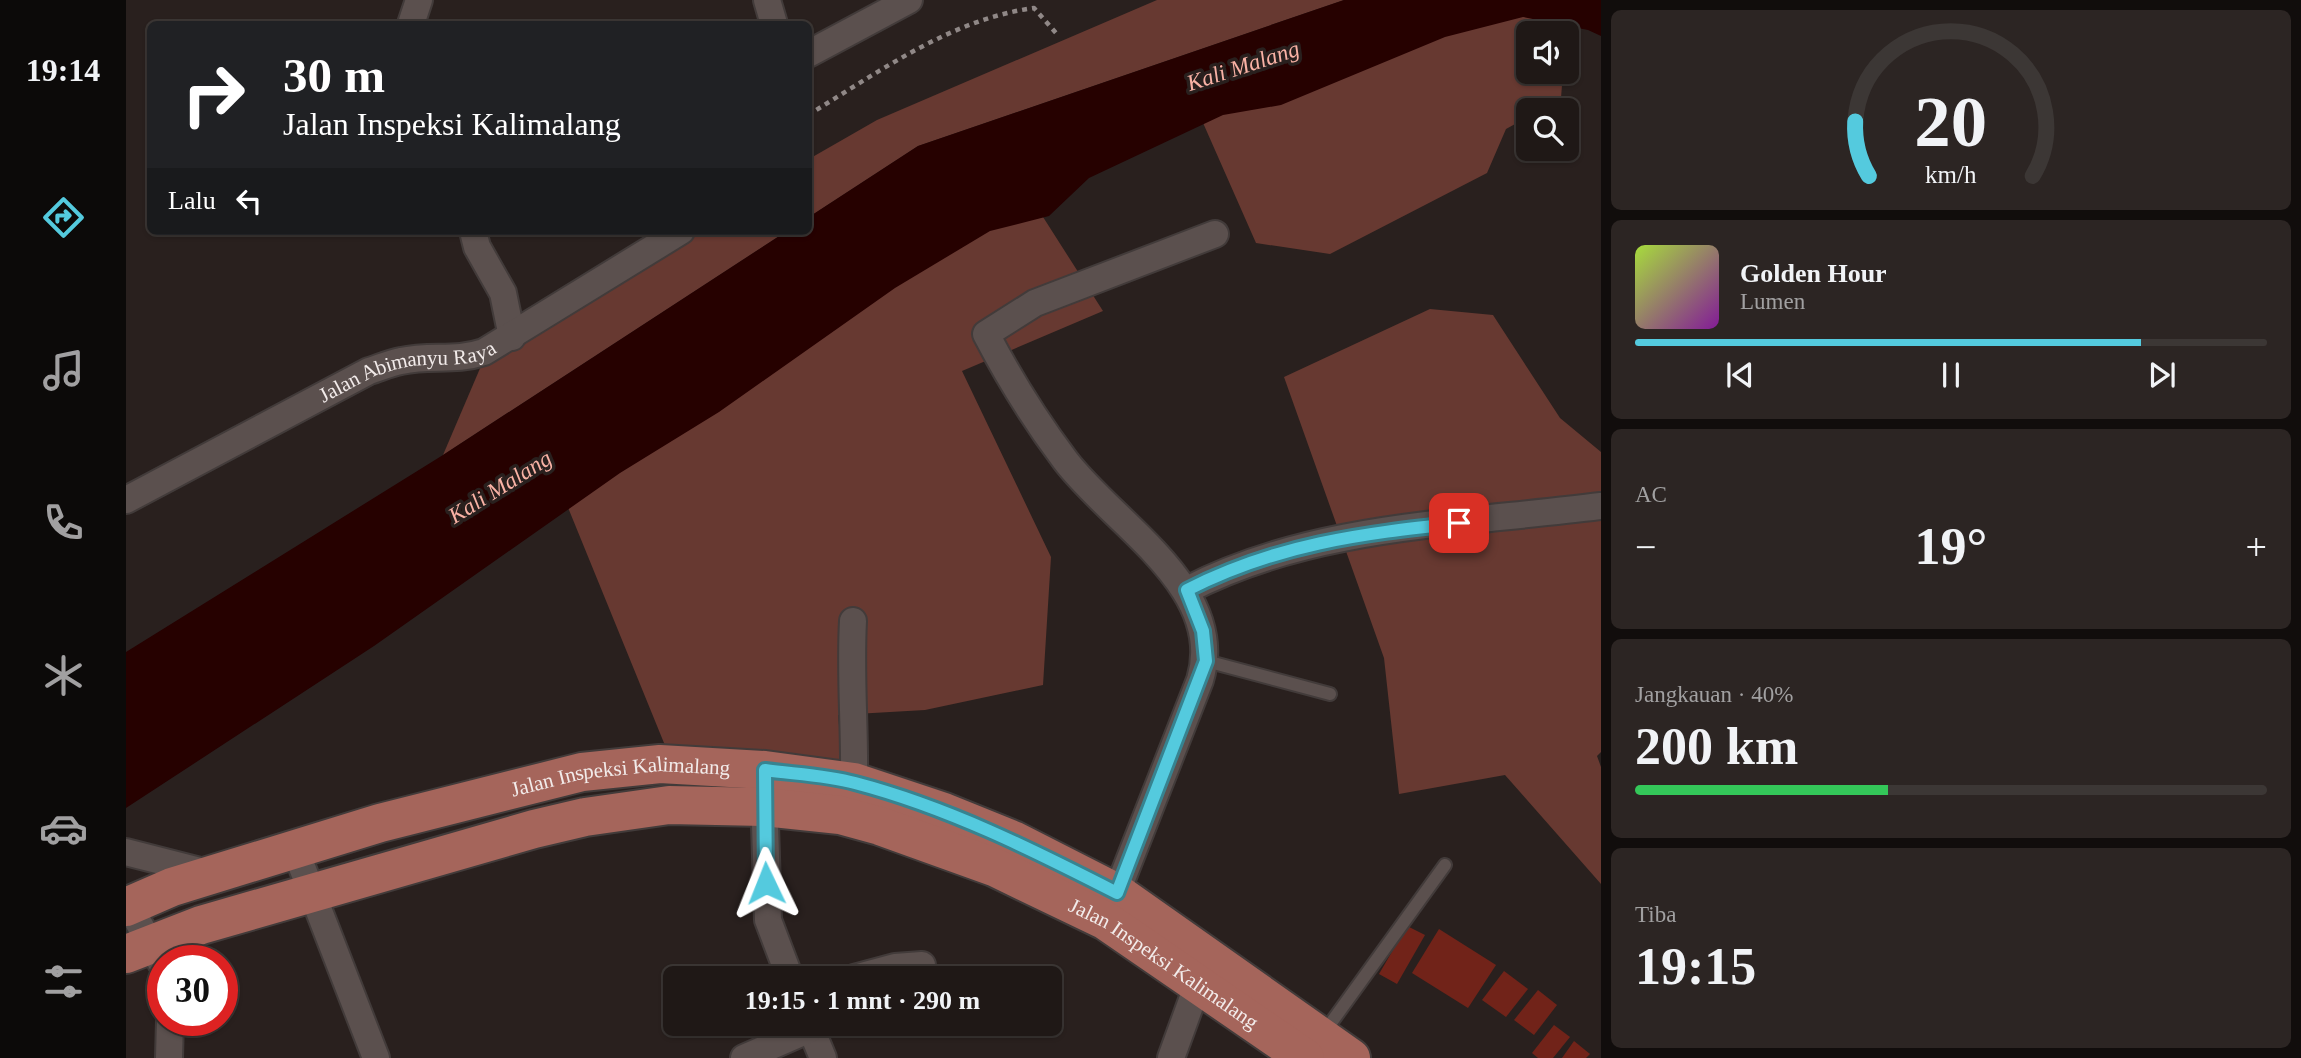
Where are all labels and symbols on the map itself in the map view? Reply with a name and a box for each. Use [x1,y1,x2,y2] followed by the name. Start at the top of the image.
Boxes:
[1183,36,1302,96] water label: Kali Malang
[315,335,501,408] street label: Jalan Abimanyu Raya
[443,445,556,529] water label: Kali Malang
[1429,493,1489,553] pin
[508,752,731,802] street label: Jalan Inspeksi Kalimalang
[729,846,803,920] position arrow
[1065,893,1263,1035] street label: Jalan Inspeksi Kalimalang
[147,945,238,1036] speed limit sign: 30

